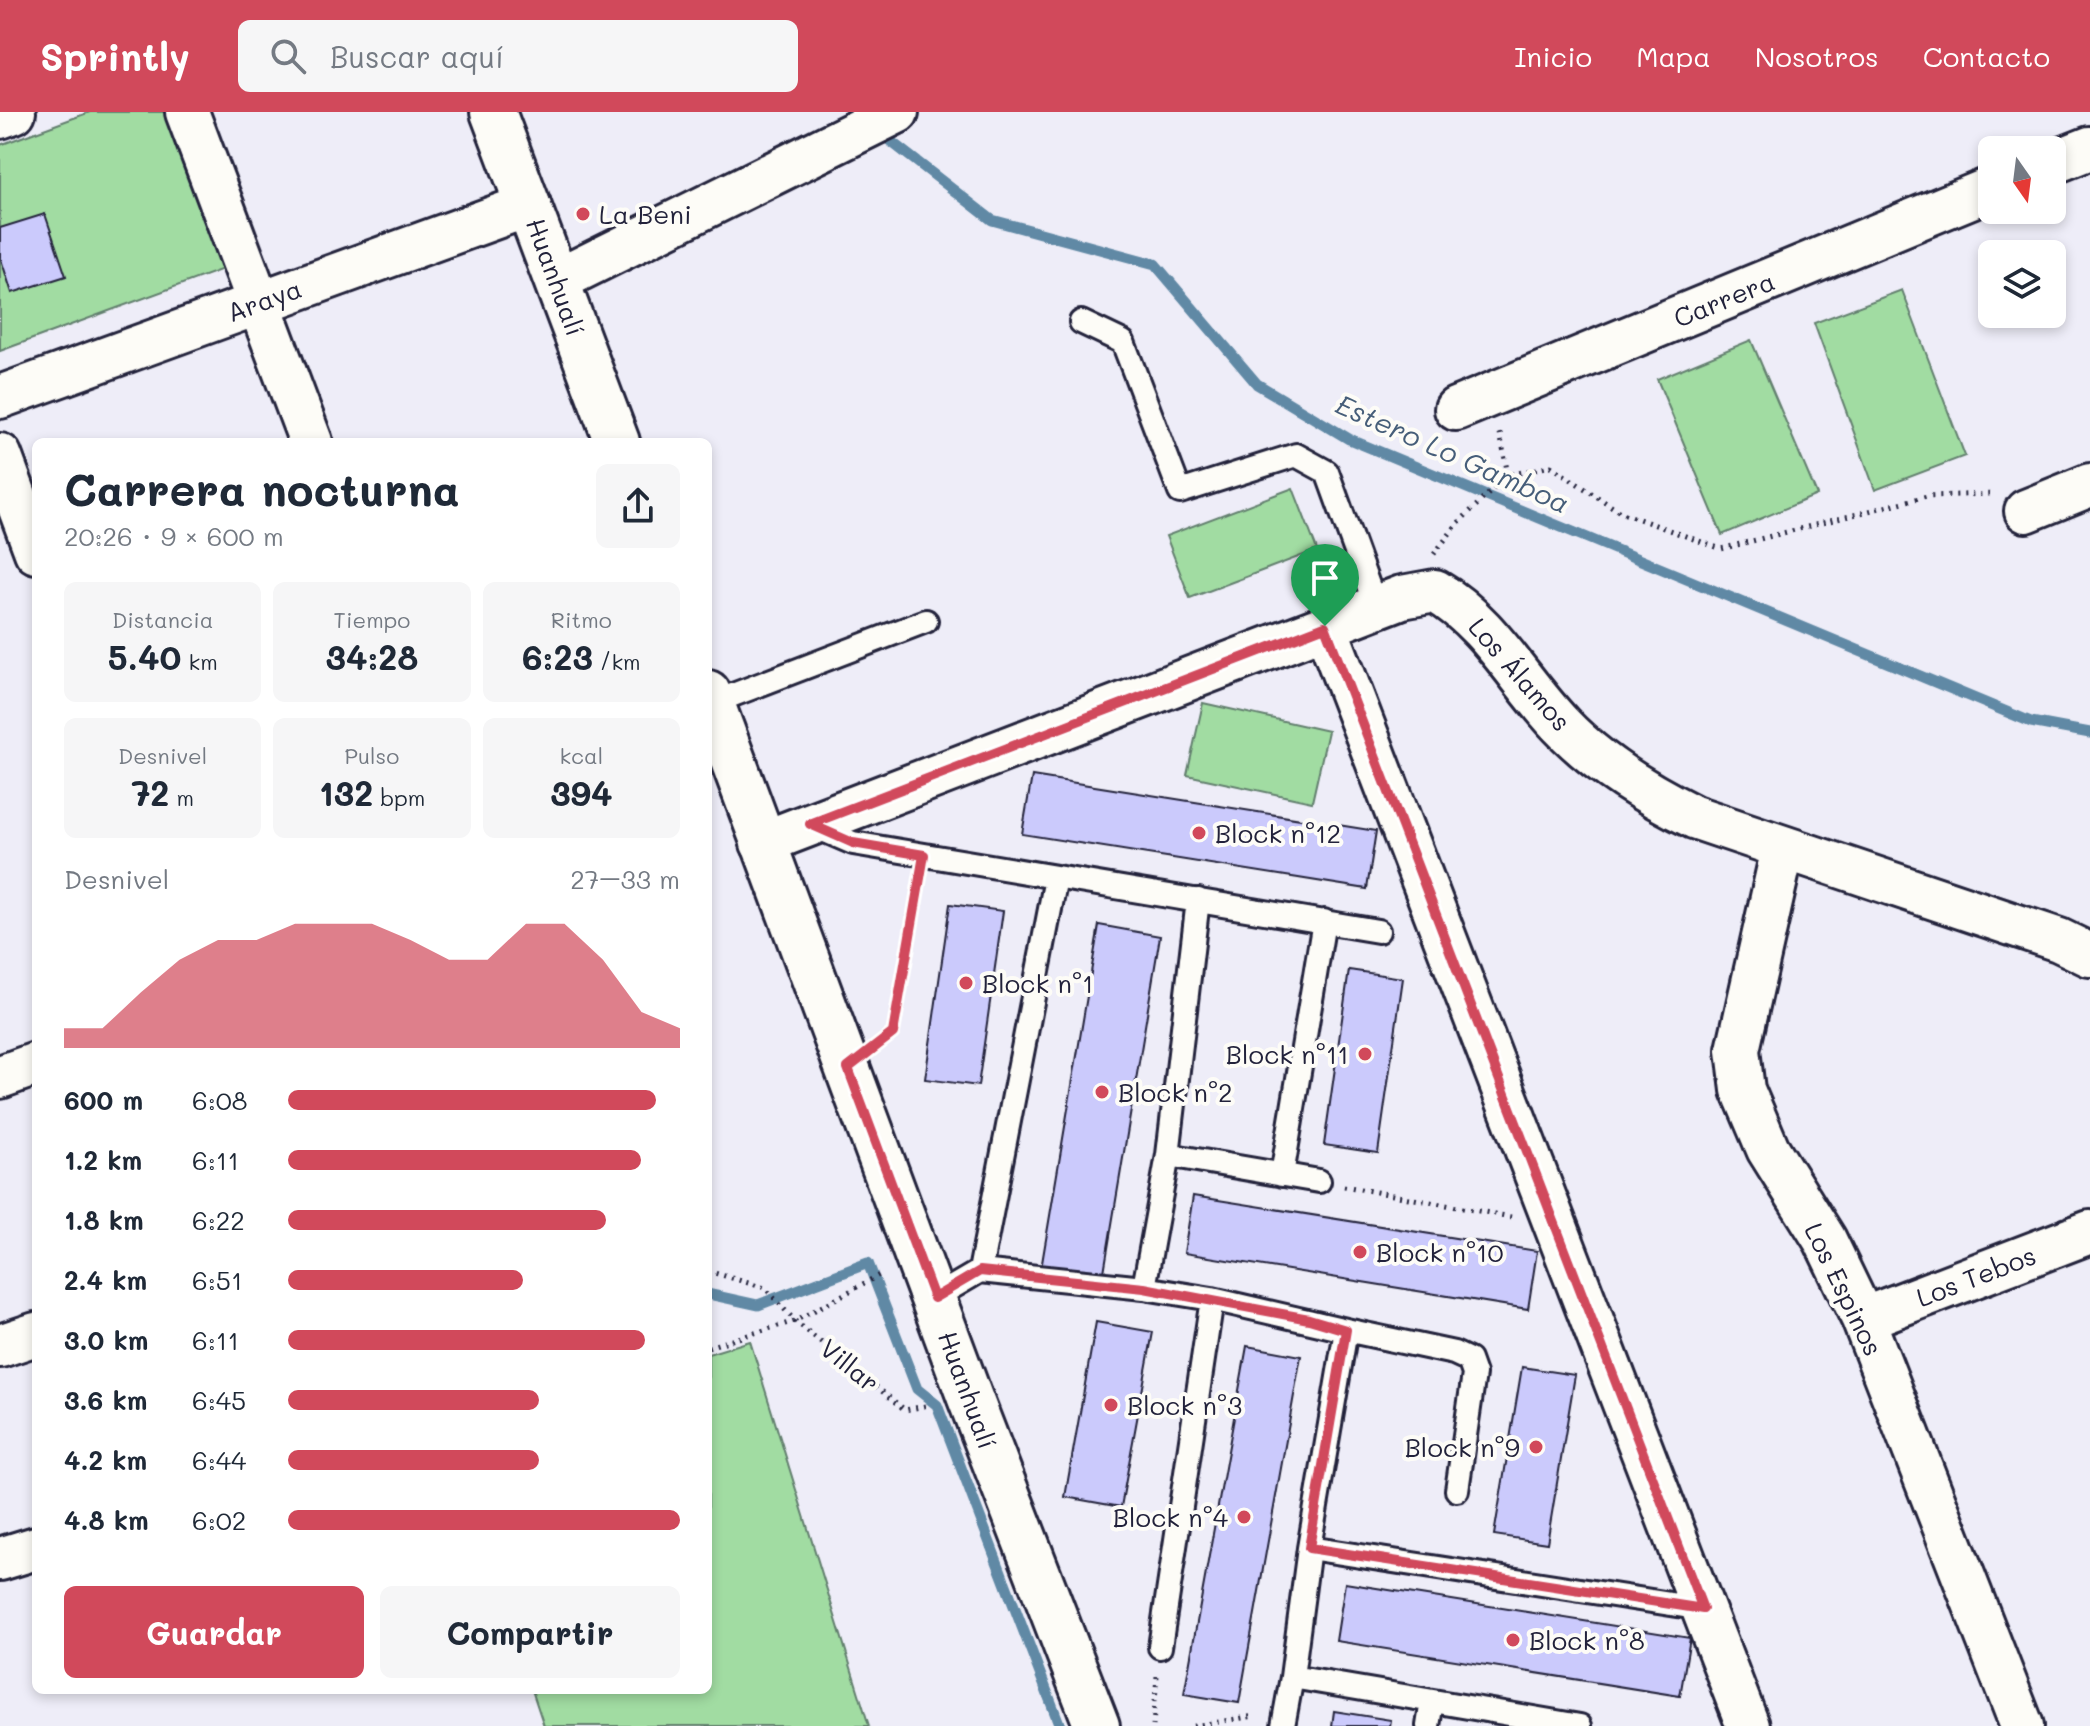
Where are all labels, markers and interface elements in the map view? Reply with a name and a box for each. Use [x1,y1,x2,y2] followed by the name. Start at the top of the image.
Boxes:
[238,20,798,92] search box
[40,31,190,81] text: Sprintly
[266,34,310,78] icon: search
[330,36,504,76] text: Buscar aquí
[1514,38,1592,74] text: Inicio
[1636,38,1711,74] text: Mapa
[1755,38,1879,74] text: Nosotros
[1923,38,2050,74] text: Contacto
[1978,136,2066,224] north arrow
[1978,136,2066,328] map controls
[599,197,692,231] place label: La Beni
[574,205,592,223] marker: La Beni
[519,213,593,341] street label: Huanhualí
[1978,240,2066,328] button: layers
[1668,263,1780,335] street label: Carrera
[222,271,306,329] street label: Araya
[1331,385,1575,521] water label: Estero Lo Gamboa
[64,460,460,517] text: Carrera nocturna
[596,464,680,548] button: share
[64,519,284,553] text: 20:26 · 9 × 600 m
[1291,544,1359,626] pin
[1303,556,1347,600] icon: arrive
[112,605,213,634] text: Distancia
[334,605,410,634] text: Tiempo
[551,605,612,634] text: Ritmo
[1461,610,1579,738] street label: Los Álamos
[108,634,181,679] text: 5.40
[326,634,418,679] text: 34:28
[522,634,593,679] text: 6:23
[181,647,218,676] text: km
[593,647,641,676] text: /km
[118,741,207,770] text: Desnivel
[345,741,399,770] text: Pulso
[559,741,603,770] text: kcal
[131,770,169,815] text: 72
[319,770,373,815] text: 132
[550,770,613,815] text: 394
[169,783,194,812] text: m
[373,783,425,812] text: bpm
[1215,816,1341,850] place label: Block n°12
[1190,824,1208,842] marker: Block n°12
[64,862,169,896] text: Desnivel
[570,862,680,896] text: 27–33 m
[982,966,1094,1000] place label: Block n°1
[957,974,975,992] marker: Block n°1
[1226,1037,1349,1071] place label: Block n°11
[1356,1045,1374,1063] marker: Block n°11
[1118,1075,1232,1109] place label: Block n°2
[64,1083,143,1117] text: 600 m
[192,1083,248,1117] text: 6:08
[1093,1083,1111,1101] marker: Block n°2
[64,1143,142,1177] text: 1.2 km
[192,1143,239,1177] text: 6:11
[64,1203,144,1237] text: 1.8 km
[192,1203,245,1237] text: 6:22
[1797,1217,1891,1361] street label: Los Espinos
[1376,1235,1504,1269] place label: Block n°10
[1911,1238,2041,1314] street label: Los Tebos
[1351,1243,1369,1261] marker: Block n°10
[64,1263,147,1297] text: 2.4 km
[192,1263,243,1297] text: 6:51
[64,1323,148,1357] text: 3.0 km
[192,1323,239,1357] text: 6:11
[931,1326,1005,1454] street label: Huanhualí
[813,1331,887,1399] street label: Villar
[64,1383,147,1417] text: 3.6 km
[192,1383,246,1417] text: 6:45
[1127,1388,1242,1422] place label: Block n°3
[1102,1396,1120,1414] marker: Block n°3
[1405,1430,1520,1464] place label: Block n°9
[1527,1438,1545,1456] marker: Block n°9
[64,1443,147,1477] text: 4.2 km
[192,1443,246,1477] text: 6:44
[1113,1500,1228,1534] place label: Block n°4
[64,1503,149,1537] text: 4.8 km
[192,1503,246,1537] text: 6:02
[1235,1508,1253,1526] marker: Block n°4
[64,1586,364,1678] button: Guardar
[380,1586,680,1678] button: Compartir
[1529,1623,1645,1657] place label: Block n°8
[1504,1631,1522,1649] marker: Block n°8

